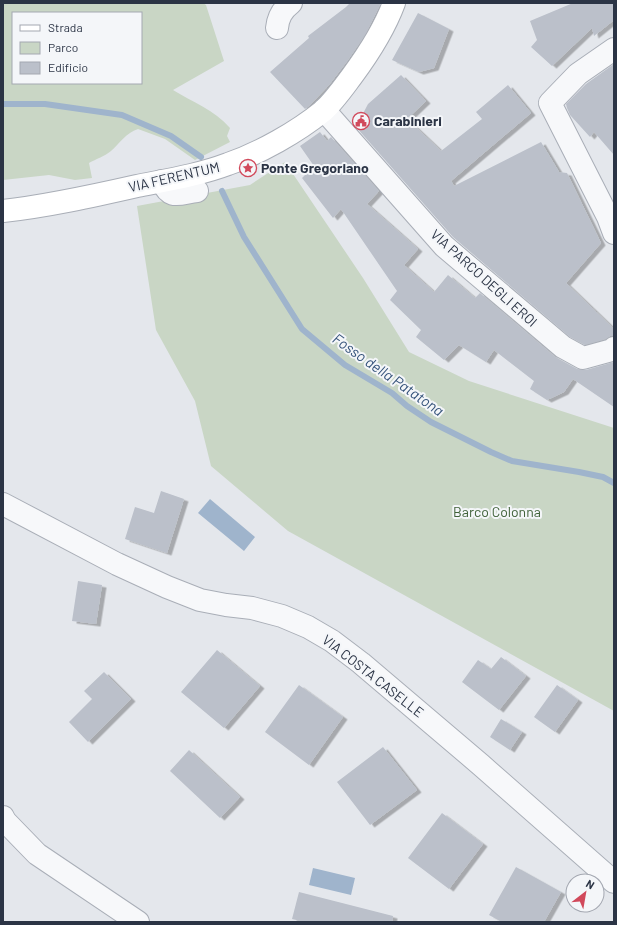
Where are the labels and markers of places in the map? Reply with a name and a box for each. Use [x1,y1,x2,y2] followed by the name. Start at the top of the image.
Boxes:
[351,111,371,131] public building icon: Carabinieri
[374,112,442,129] place label: Carabinieri
[238,158,258,178] place icon: Ponte Gregoriano
[261,159,369,176] place label: Ponte Gregoriano

